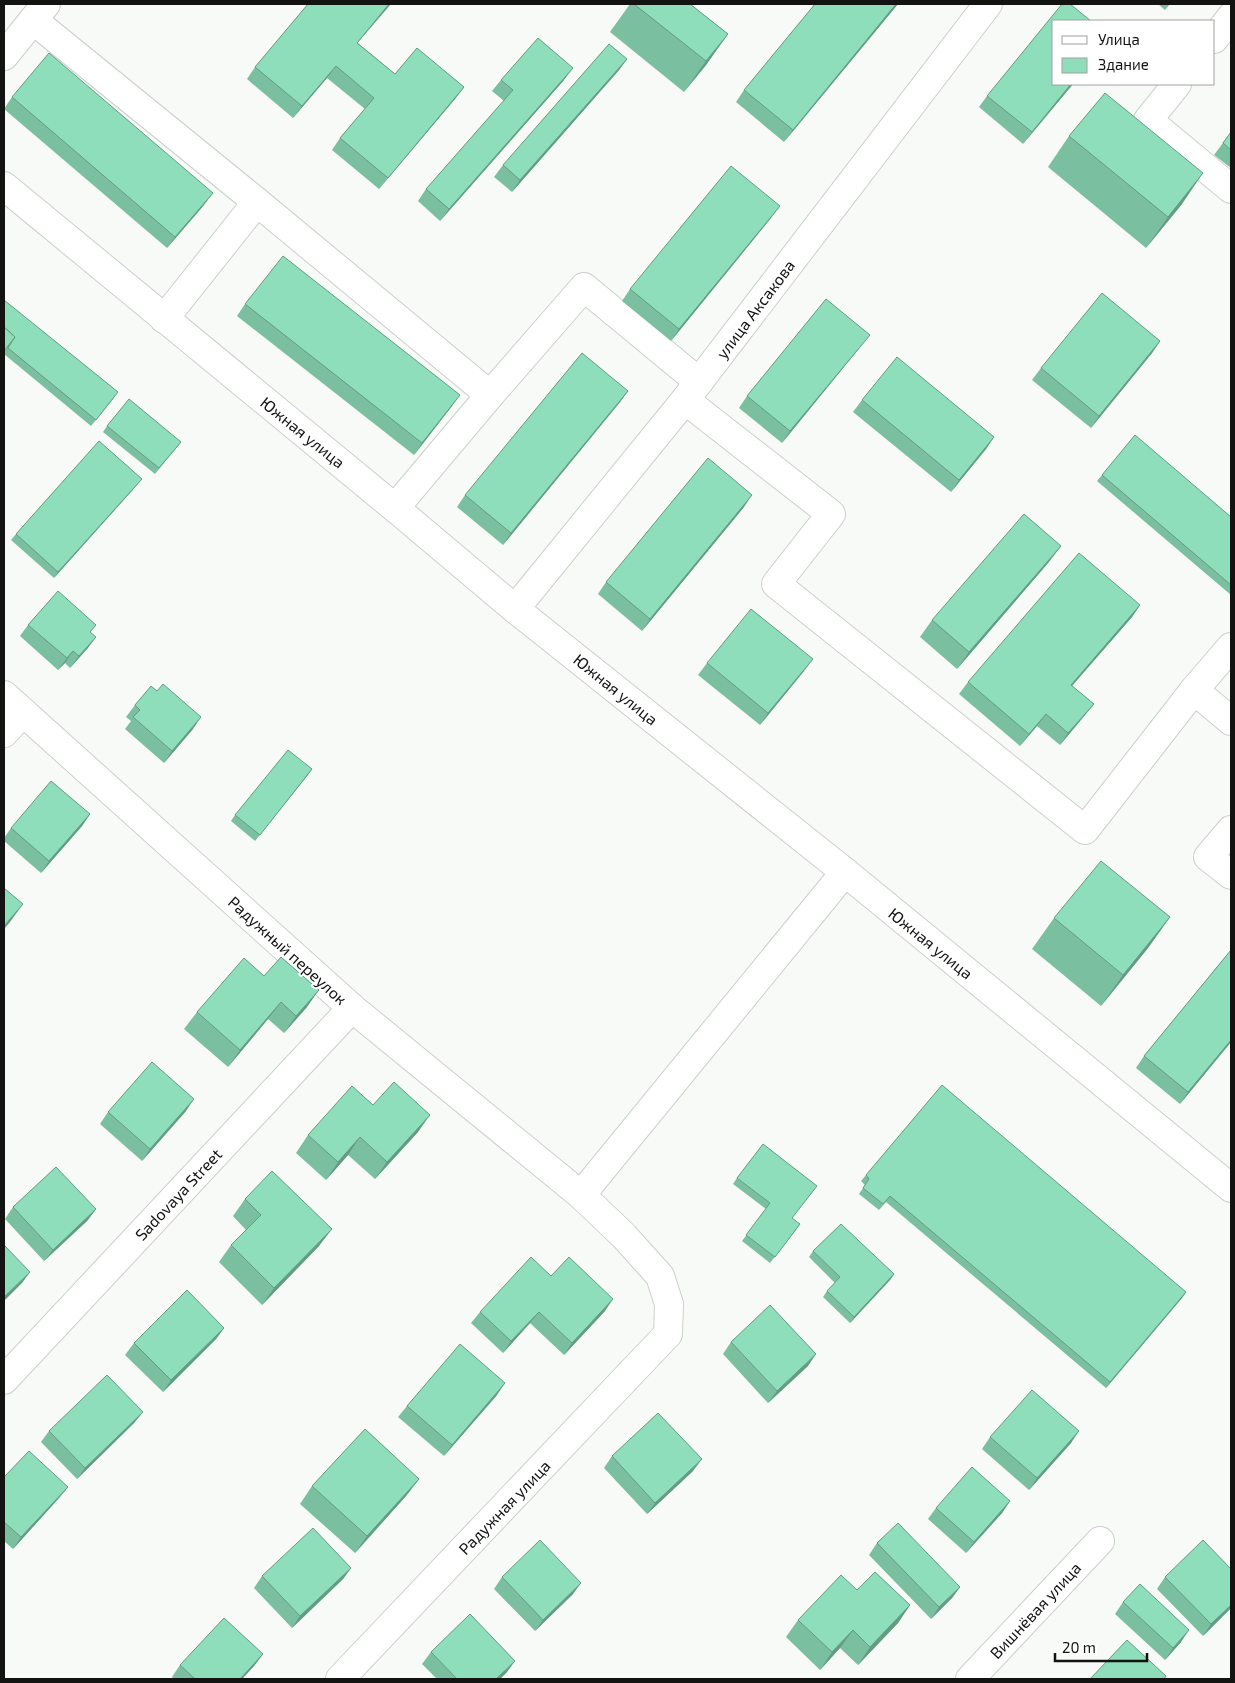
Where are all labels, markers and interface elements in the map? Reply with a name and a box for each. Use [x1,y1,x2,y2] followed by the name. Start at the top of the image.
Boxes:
[1052,20,1215,85] legend
[1098,30,1140,48] text: Улица
[1098,55,1149,73] text: Здание
[712,256,799,363] street label: улица Аксакова
[257,392,349,472] street label: Южная улица
[570,649,662,729] street label: Южная улица
[224,892,351,1009] street label: Радужный переулок
[885,903,977,983] street label: Южная улица
[131,1144,225,1244] street label: Sadovaya Street
[454,1456,555,1559] street label: Радужная улица
[985,1558,1085,1663] street label: Вишнёвая улица
[1055,1630,1148,1662] scale bar
[1062,1638,1096,1656] text: 20 m

